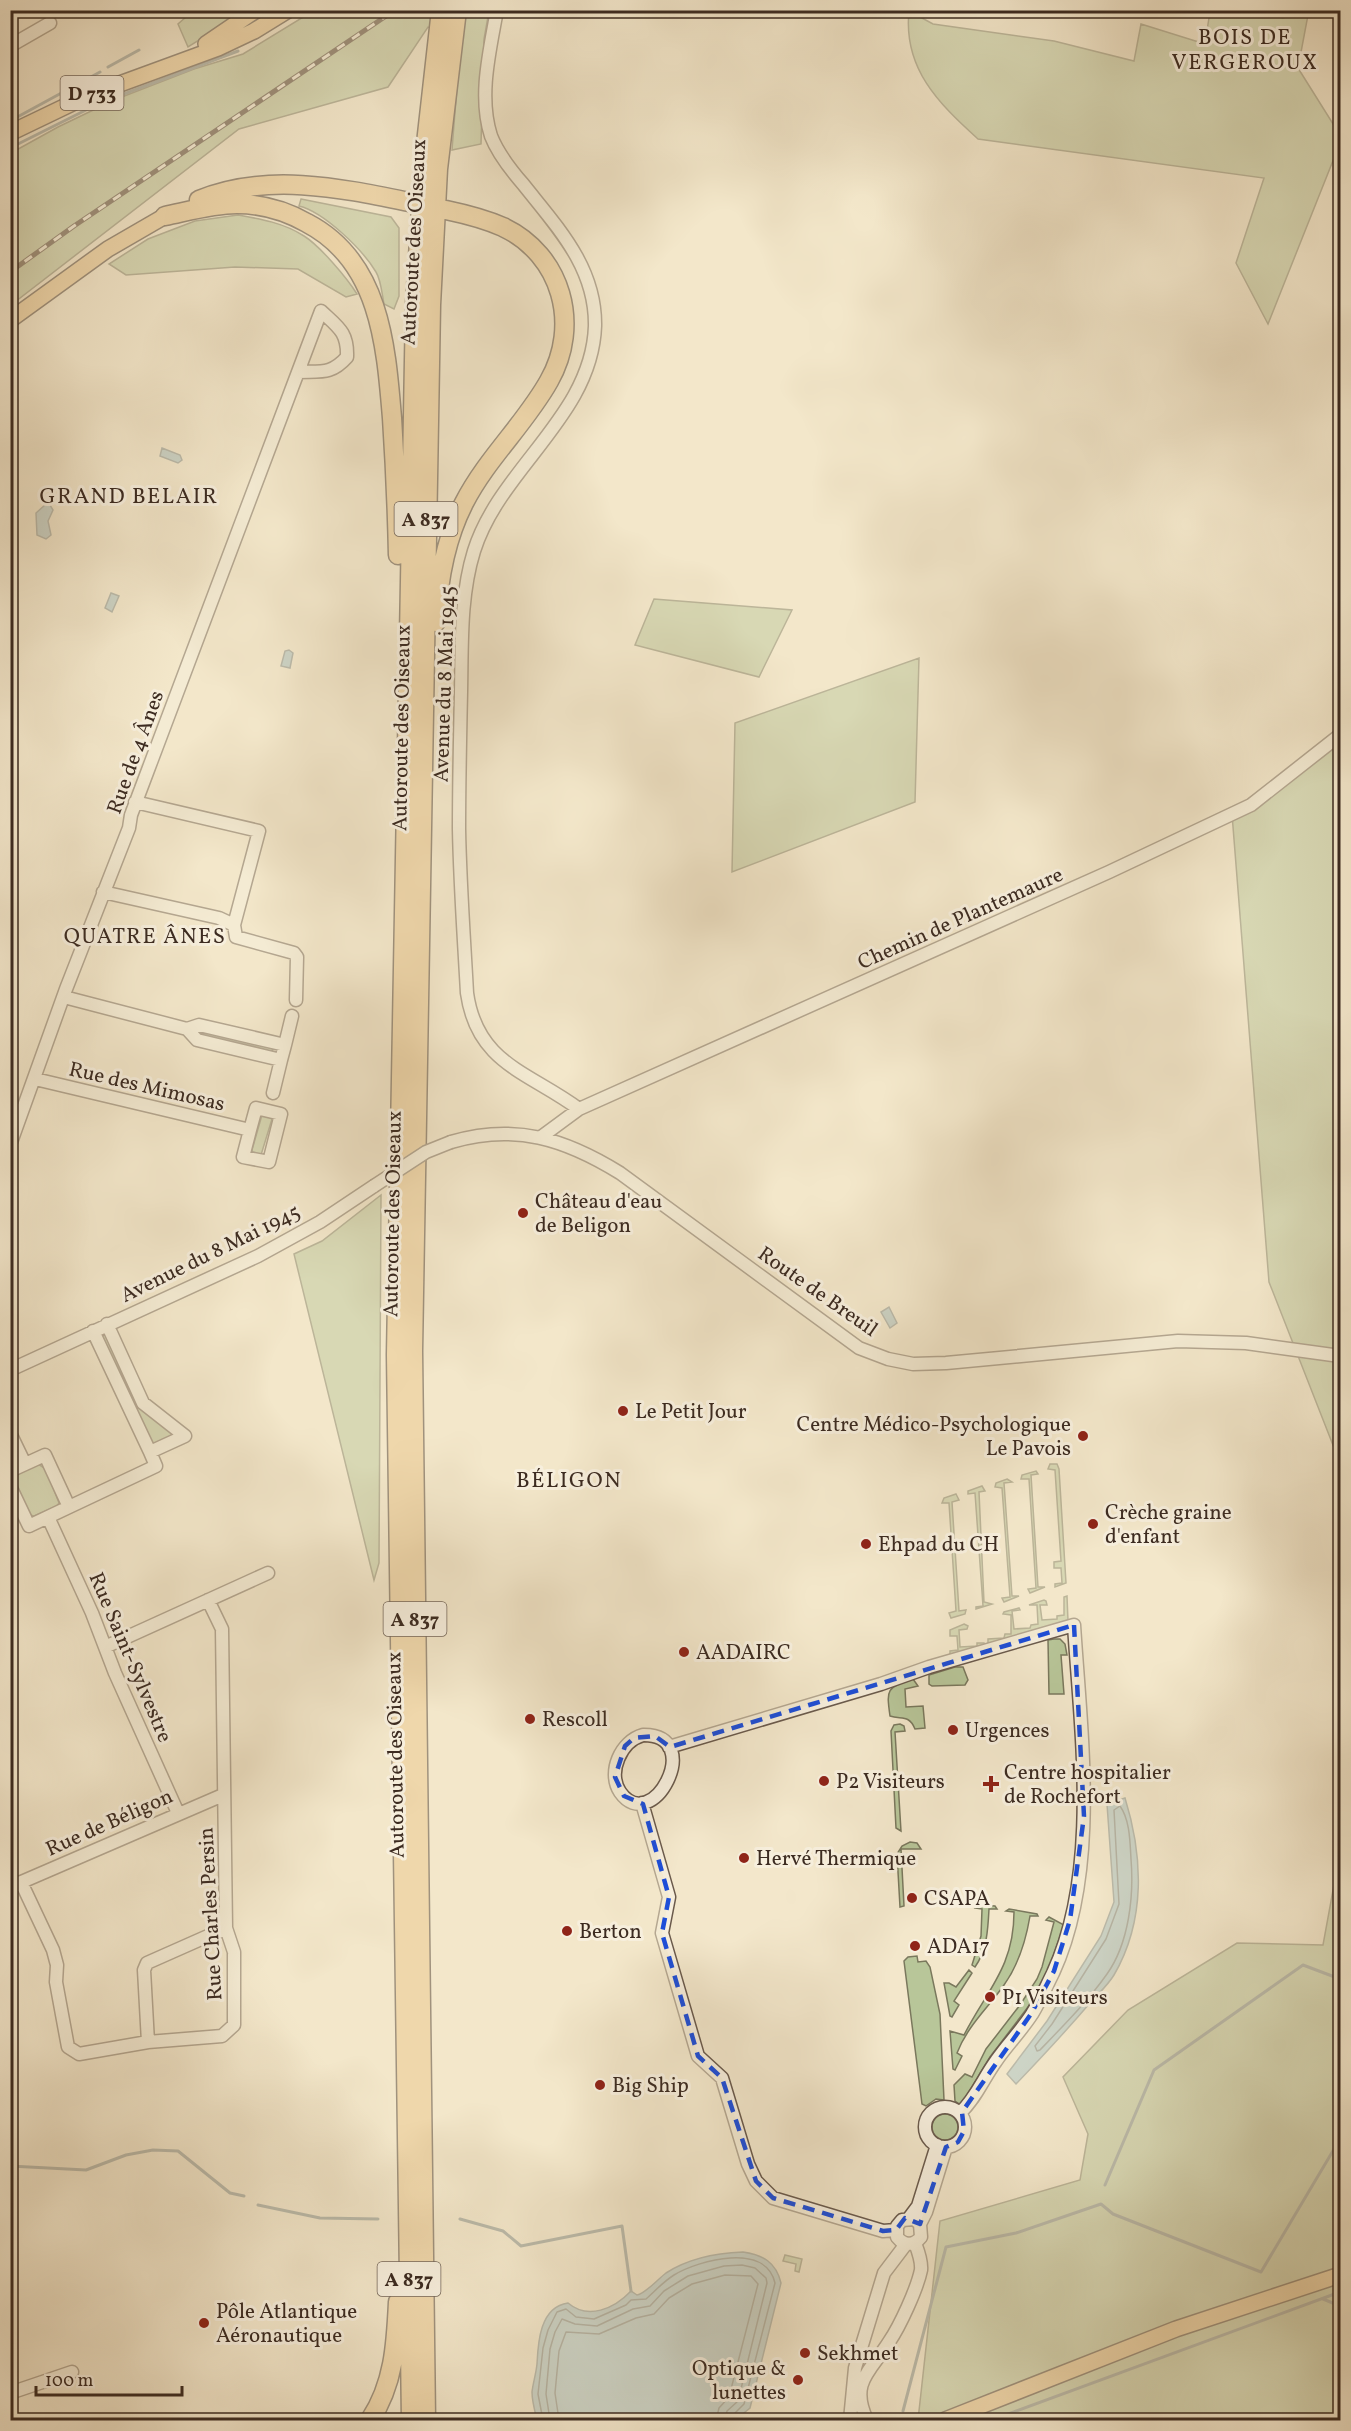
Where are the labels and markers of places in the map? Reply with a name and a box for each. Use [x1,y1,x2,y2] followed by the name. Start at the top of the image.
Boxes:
[535,1188,662,1241] place label: Château d'eau de Beligon
[516,1206,530,1220] marker: Château d'eau de Beligon
[635,1398,747,1427] place label: Le Petit Jour
[616,1404,630,1418] marker: Le Petit Jour
[796,1411,1071,1464] place label: Centre Médico-Psychologique Le Pavois
[1076,1429,1090,1443] marker: Centre Médico-Psychologique Le Pavois
[1105,1499,1232,1552] place label: Crèche graine d'enfant
[1086,1517,1100,1531] marker: Crèche graine d'enfant
[878,1531,999,1560] place label: Ehpad du CH
[859,1537,873,1551] marker: Ehpad du CH
[696,1639,791,1668] place label: AADAIRC
[677,1645,691,1659] marker: AADAIRC
[542,1706,608,1735] place label: Rescoll
[523,1712,537,1726] marker: Rescoll
[965,1717,1050,1746] place label: Urgences
[946,1723,960,1737] marker: Urgences
[1004,1759,1171,1812] place label: Centre hospitalier de Rochefort
[836,1768,945,1797] place label: P2 Visiteurs
[817,1774,831,1788] marker: P2 Visiteurs
[982,1775,1000,1793] marker: Centre hospitalier de Rochefort
[756,1845,916,1874] place label: Hervé Thermique
[737,1851,751,1865] marker: Hervé Thermique
[924,1885,990,1914] place label: CSAPA
[905,1891,919,1905] marker: CSAPA
[579,1918,642,1947] place label: Berton
[560,1924,574,1938] marker: Berton
[927,1933,990,1962] place label: ADA17
[908,1939,922,1953] marker: ADA17
[1002,1984,1108,2013] place label: P1 Visiteurs
[983,1990,997,2004] marker: P1 Visiteurs
[612,2072,689,2101] place label: Big Ship
[593,2078,607,2092] marker: Big Ship
[216,2298,357,2351] place label: Pôle Atlantique Aéronautique
[197,2316,211,2330] marker: Pôle Atlantique Aéronautique
[817,2340,898,2369] place label: Sekhmet
[798,2346,812,2360] marker: Sekhmet
[692,2355,786,2408] place label: Optique & lunettes
[791,2373,805,2387] marker: Optique & lunettes

